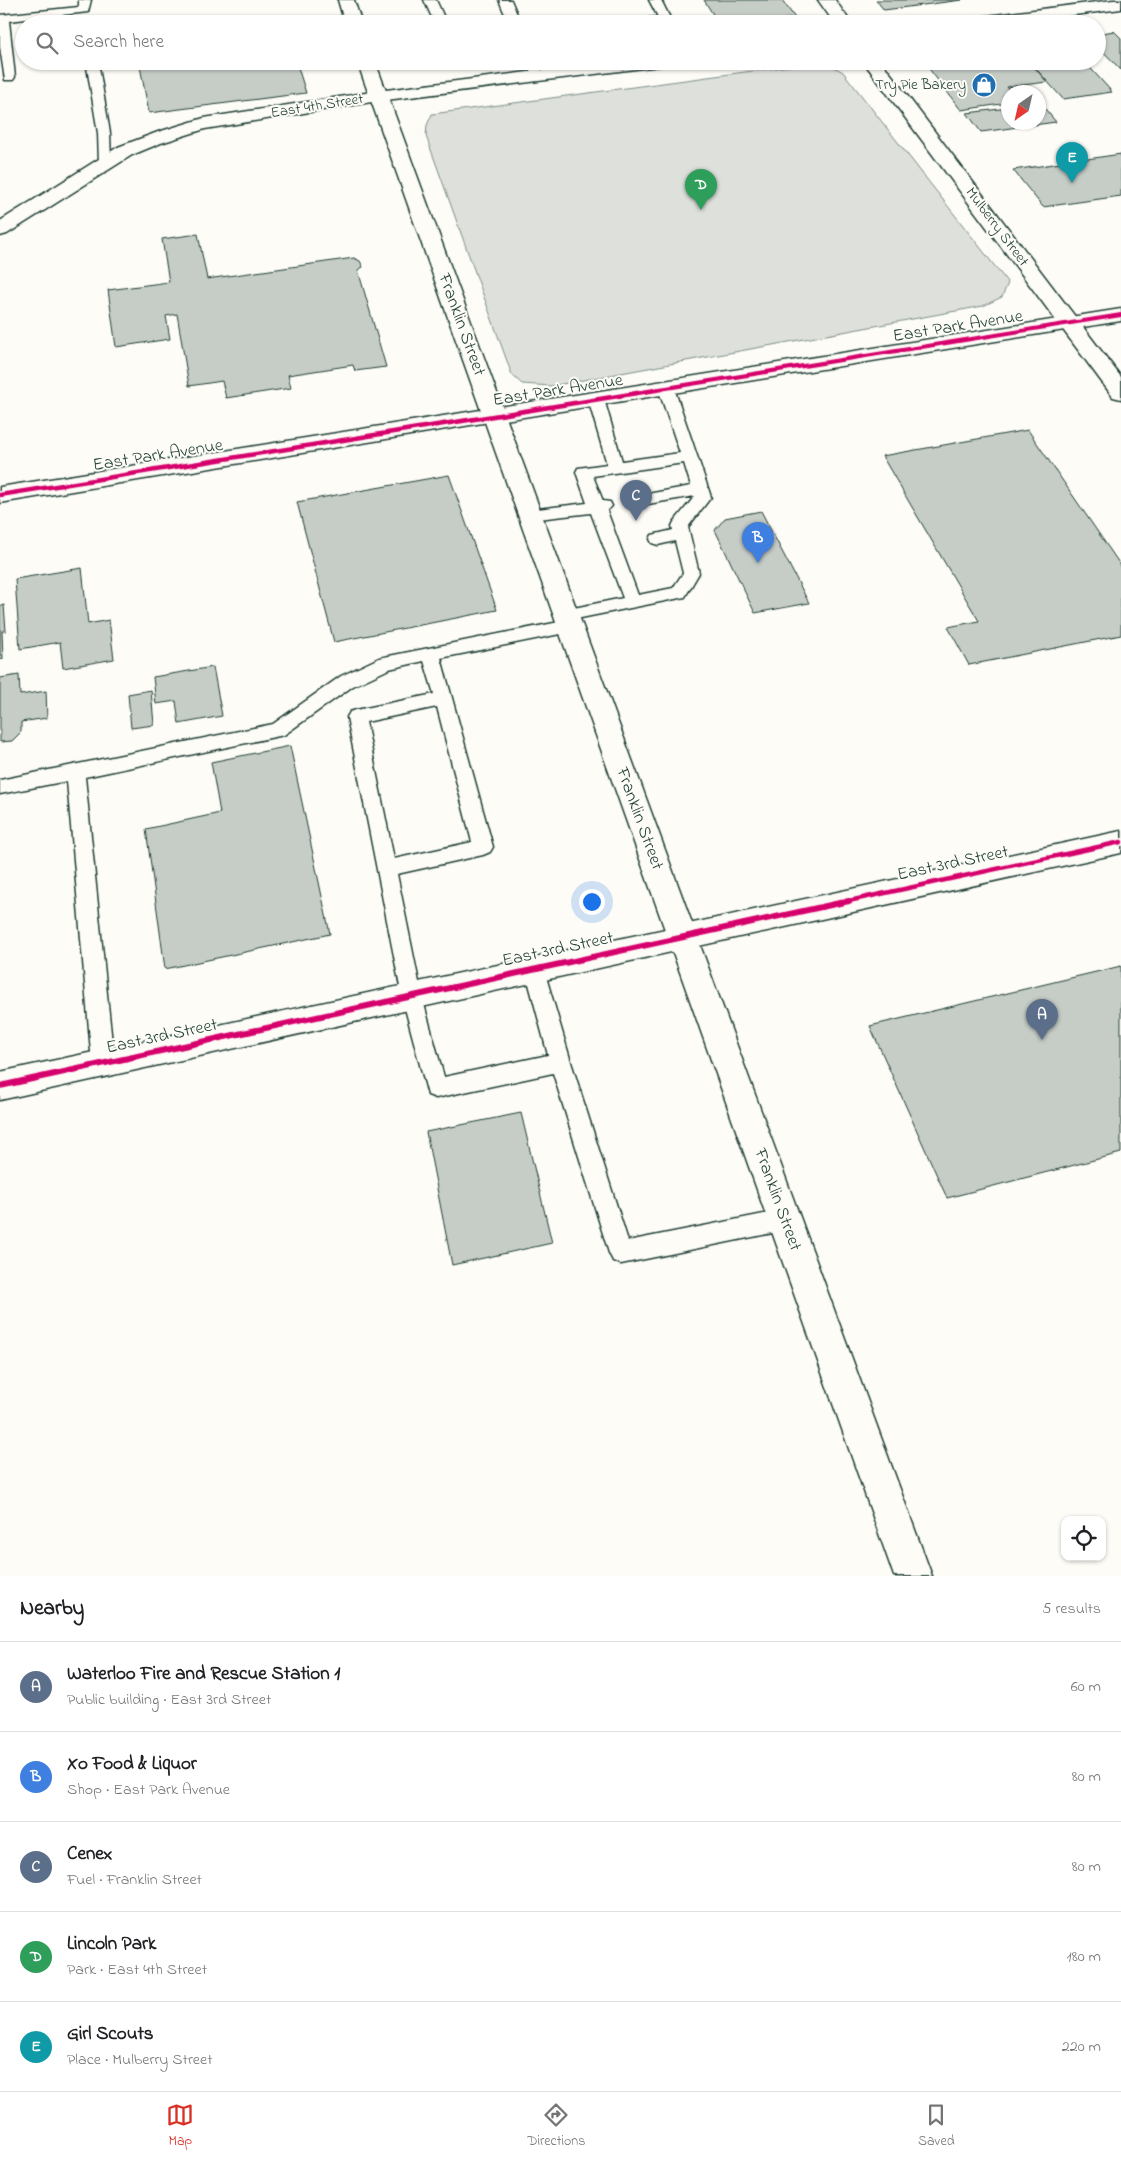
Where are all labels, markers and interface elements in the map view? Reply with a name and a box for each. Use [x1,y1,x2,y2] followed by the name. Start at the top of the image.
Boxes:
[15,15,1106,70] search box
[33,29,61,57] icon: search
[73,29,164,56] text: Search here
[971,72,997,98] shop icon: Try Pie Bakery
[875,74,966,97] place label: Try Pie Bakery
[1001,85,1046,130] north arrow
[269,88,365,124] street label: East 4th Street
[1056,142,1088,183] pin: E
[685,169,717,210] pin: D
[959,183,1034,272] street label: Mulberry Street
[430,269,492,380] street label: Franklin Street
[891,304,1026,350] street label: East Park Avenue
[491,368,626,414] street label: East Park Avenue
[91,433,226,479] street label: East Park Avenue
[620,480,652,521] pin: C
[742,522,774,563] pin: B
[608,763,670,874] street label: Franklin Street
[895,840,1011,888] street label: East 3rd Street
[579,889,605,915] your location
[500,926,616,974] street label: East 3rd Street
[1026,999,1058,1040] pin: A
[104,1013,220,1061] street label: East 3rd Street
[746,1144,808,1255] street label: Franklin Street
[1061,1516,1106,1561] map controls
[1061,1516,1106,1561] button: locate
[20,1594,84,1624] text: Nearby
[1042,1597,1101,1621] text: 5 results
[67,1661,340,1688] text: Waterloo Fire and Rescue Station 1
[31,1675,41,1699] text: A
[1071,1675,1101,1699] text: 60 m
[67,1688,271,1712] text: Public building · East 3rd Street
[67,1751,197,1778] text: Xo Food & Liquor
[31,1765,41,1789] text: B
[1072,1765,1101,1789] text: 80 m
[67,1778,230,1802] text: Shop · East Park Avenue
[67,1841,112,1868] text: Cenex
[32,1855,40,1879] text: C
[1072,1855,1101,1879] text: 80 m
[67,1868,202,1892] text: Fuel · Franklin Street
[67,1931,156,1958] text: Lincoln Park
[30,1945,42,1969] text: D
[1067,1945,1101,1969] text: 180 m
[67,1958,207,1982] text: Park · East 4th Street
[67,2021,154,2048] text: Girl Scouts
[31,2035,41,2059] text: E
[1062,2035,1101,2059] text: 220 m
[67,2048,213,2072] text: Place · Mulberry Street
[166,2101,194,2152] tab: Map
[527,2101,585,2152] tab: Directions
[918,2101,955,2152] tab: Saved

